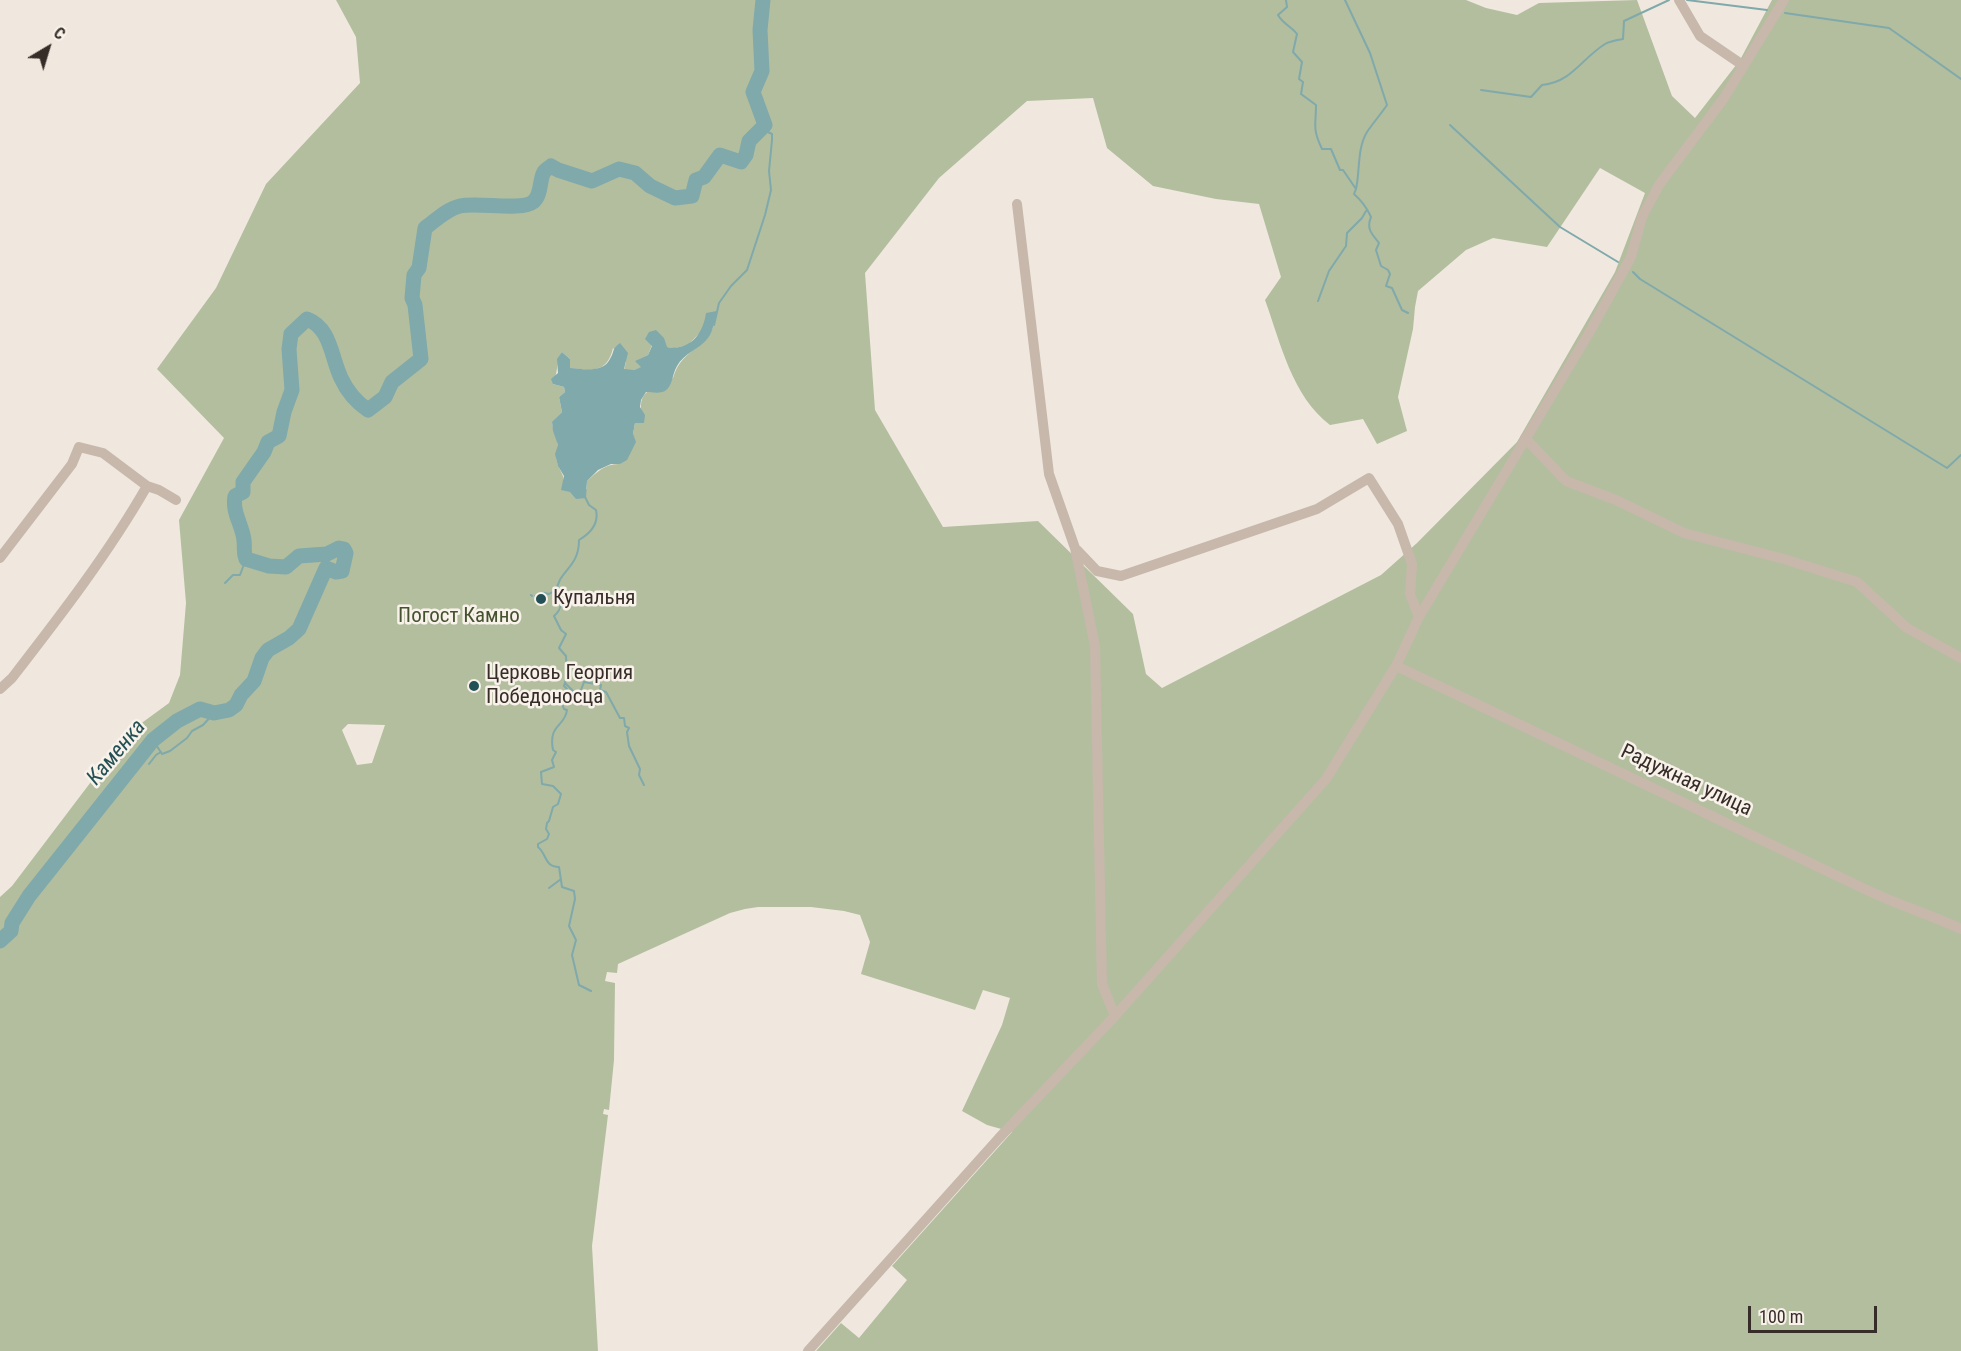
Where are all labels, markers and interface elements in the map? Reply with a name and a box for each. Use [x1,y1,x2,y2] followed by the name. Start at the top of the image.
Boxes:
[18,18,78,78] north arrow
[50,23,69,44] text: С
[553,586,635,612] place label: Купальня
[534,592,548,606] marker: Купальня
[398,604,520,630] park label: Погост Камно
[486,661,633,711] place label: Церковь Георгия Победоносца
[467,679,481,693] marker: Церковь Георгия Победоносца
[82,715,152,791] water label: Каменка
[1616,740,1756,822] street label: Радужная улица
[1751,1294,1880,1332] scale bar
[1759,1306,1803,1327] text: 100 m

